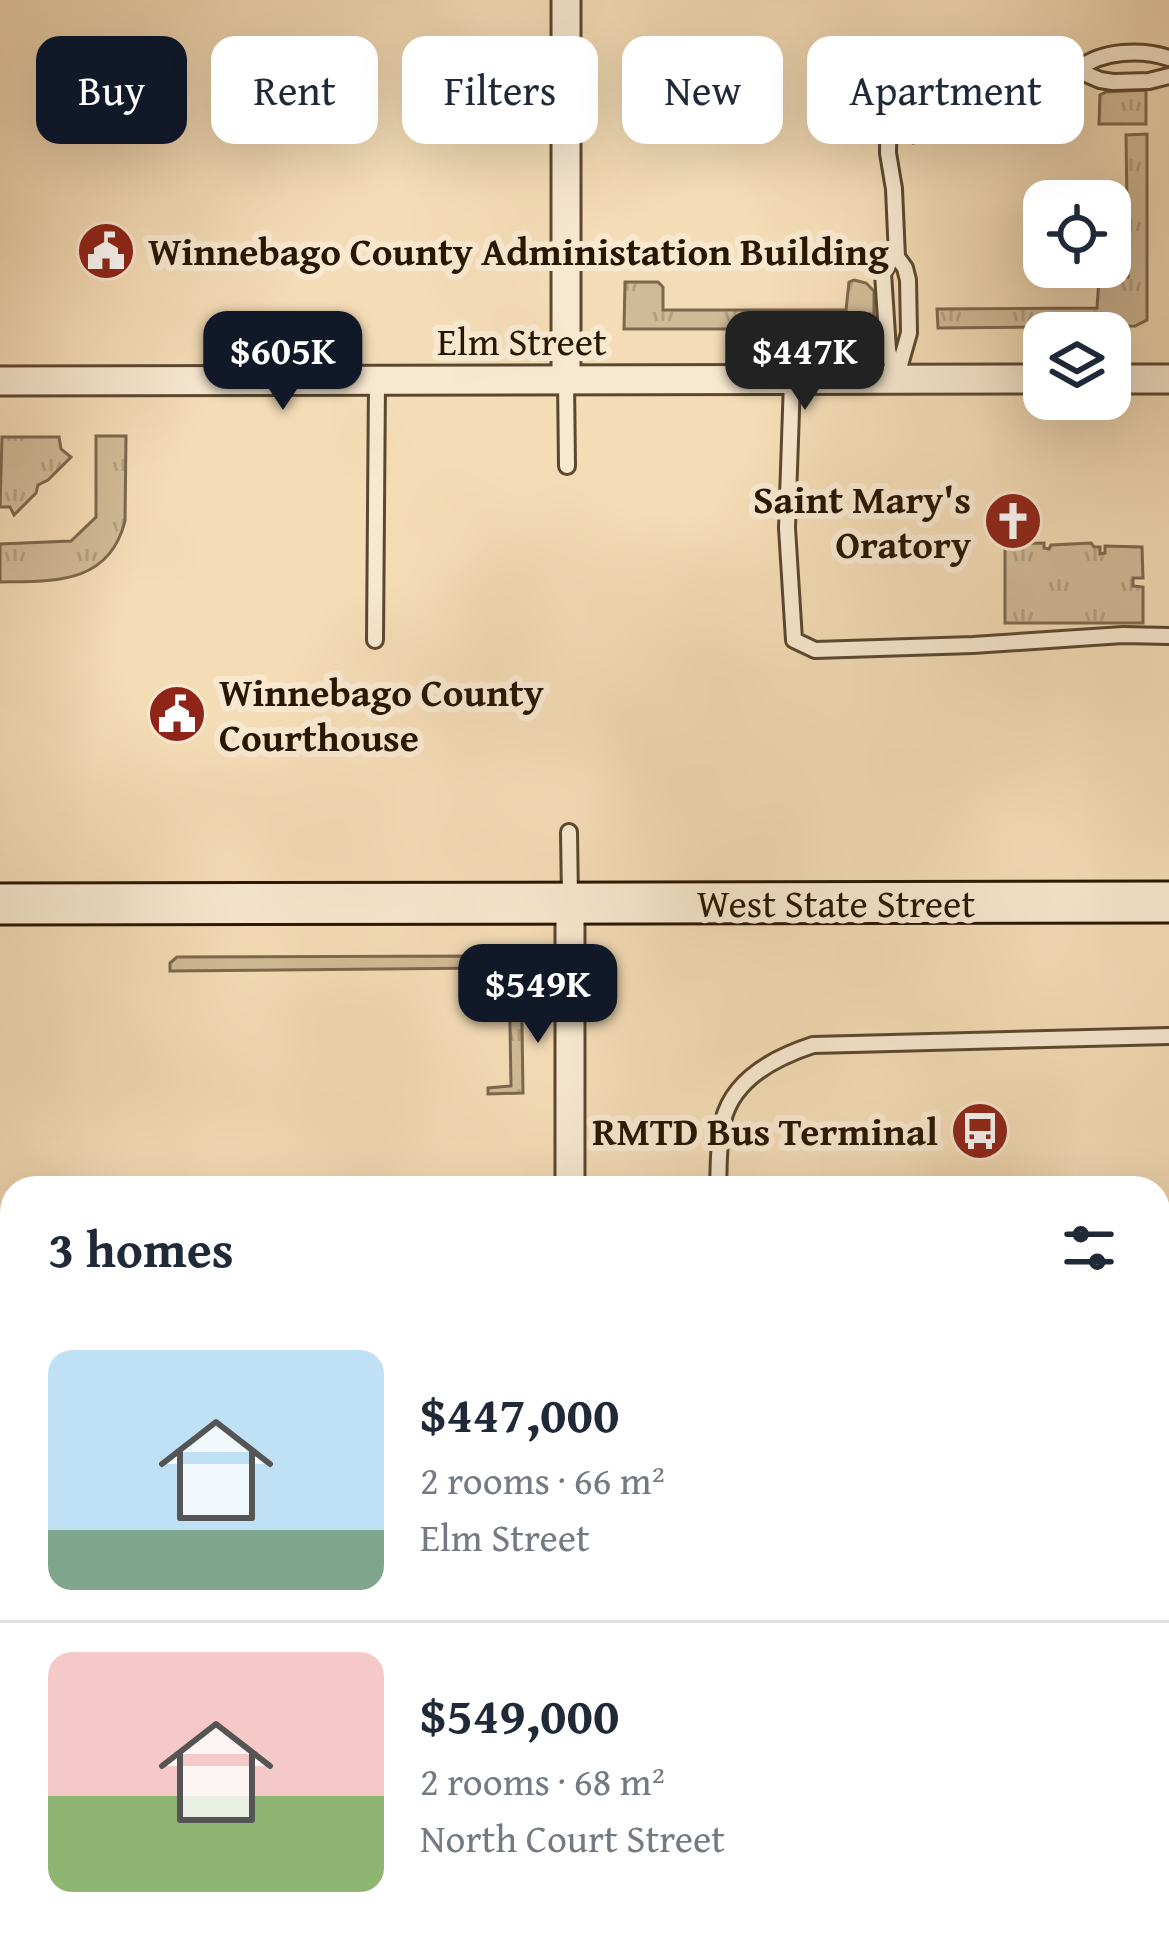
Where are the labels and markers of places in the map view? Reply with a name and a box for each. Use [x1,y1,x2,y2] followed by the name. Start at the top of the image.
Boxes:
[75,220,137,282] public building icon: Winnebago County Administation Building
[148,222,889,279] place label: Winnebago County Administation Building
[199,311,367,413] pin: $605K
[721,311,889,413] pin: $447K
[753,470,971,572] place label: Saint Mary's Oratory
[982,490,1044,552] church icon: Saint Mary's Oratory
[219,663,544,765] place label: Winnebago County Courthouse
[146,683,208,745] public building icon: Winnebago County Courthouse
[454,944,622,1046] pin: $549K
[949,1100,1011,1162] bus stop icon: RMTD Bus Terminal
[592,1102,938,1159] place label: RMTD Bus Terminal

